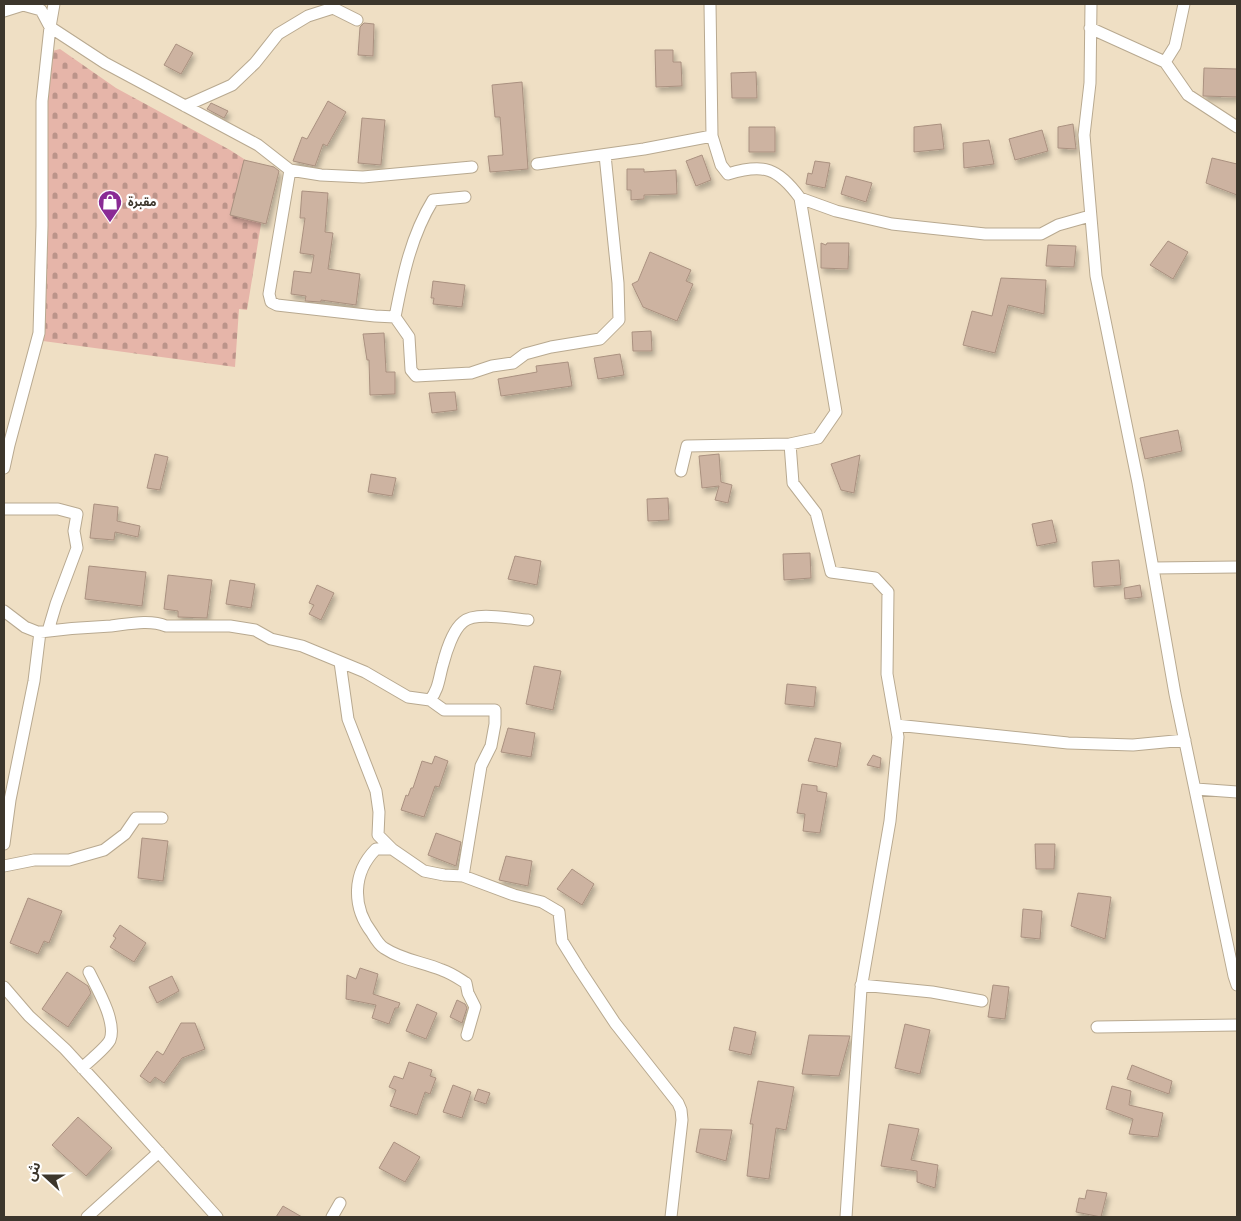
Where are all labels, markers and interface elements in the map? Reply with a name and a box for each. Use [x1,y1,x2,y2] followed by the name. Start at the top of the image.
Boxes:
[97,189,123,223] shop icon: مقبرة
[128,194,157,210] place label: مقبرة
[20,1151,70,1201] north arrow
[21,1159,45,1184] text: ش

